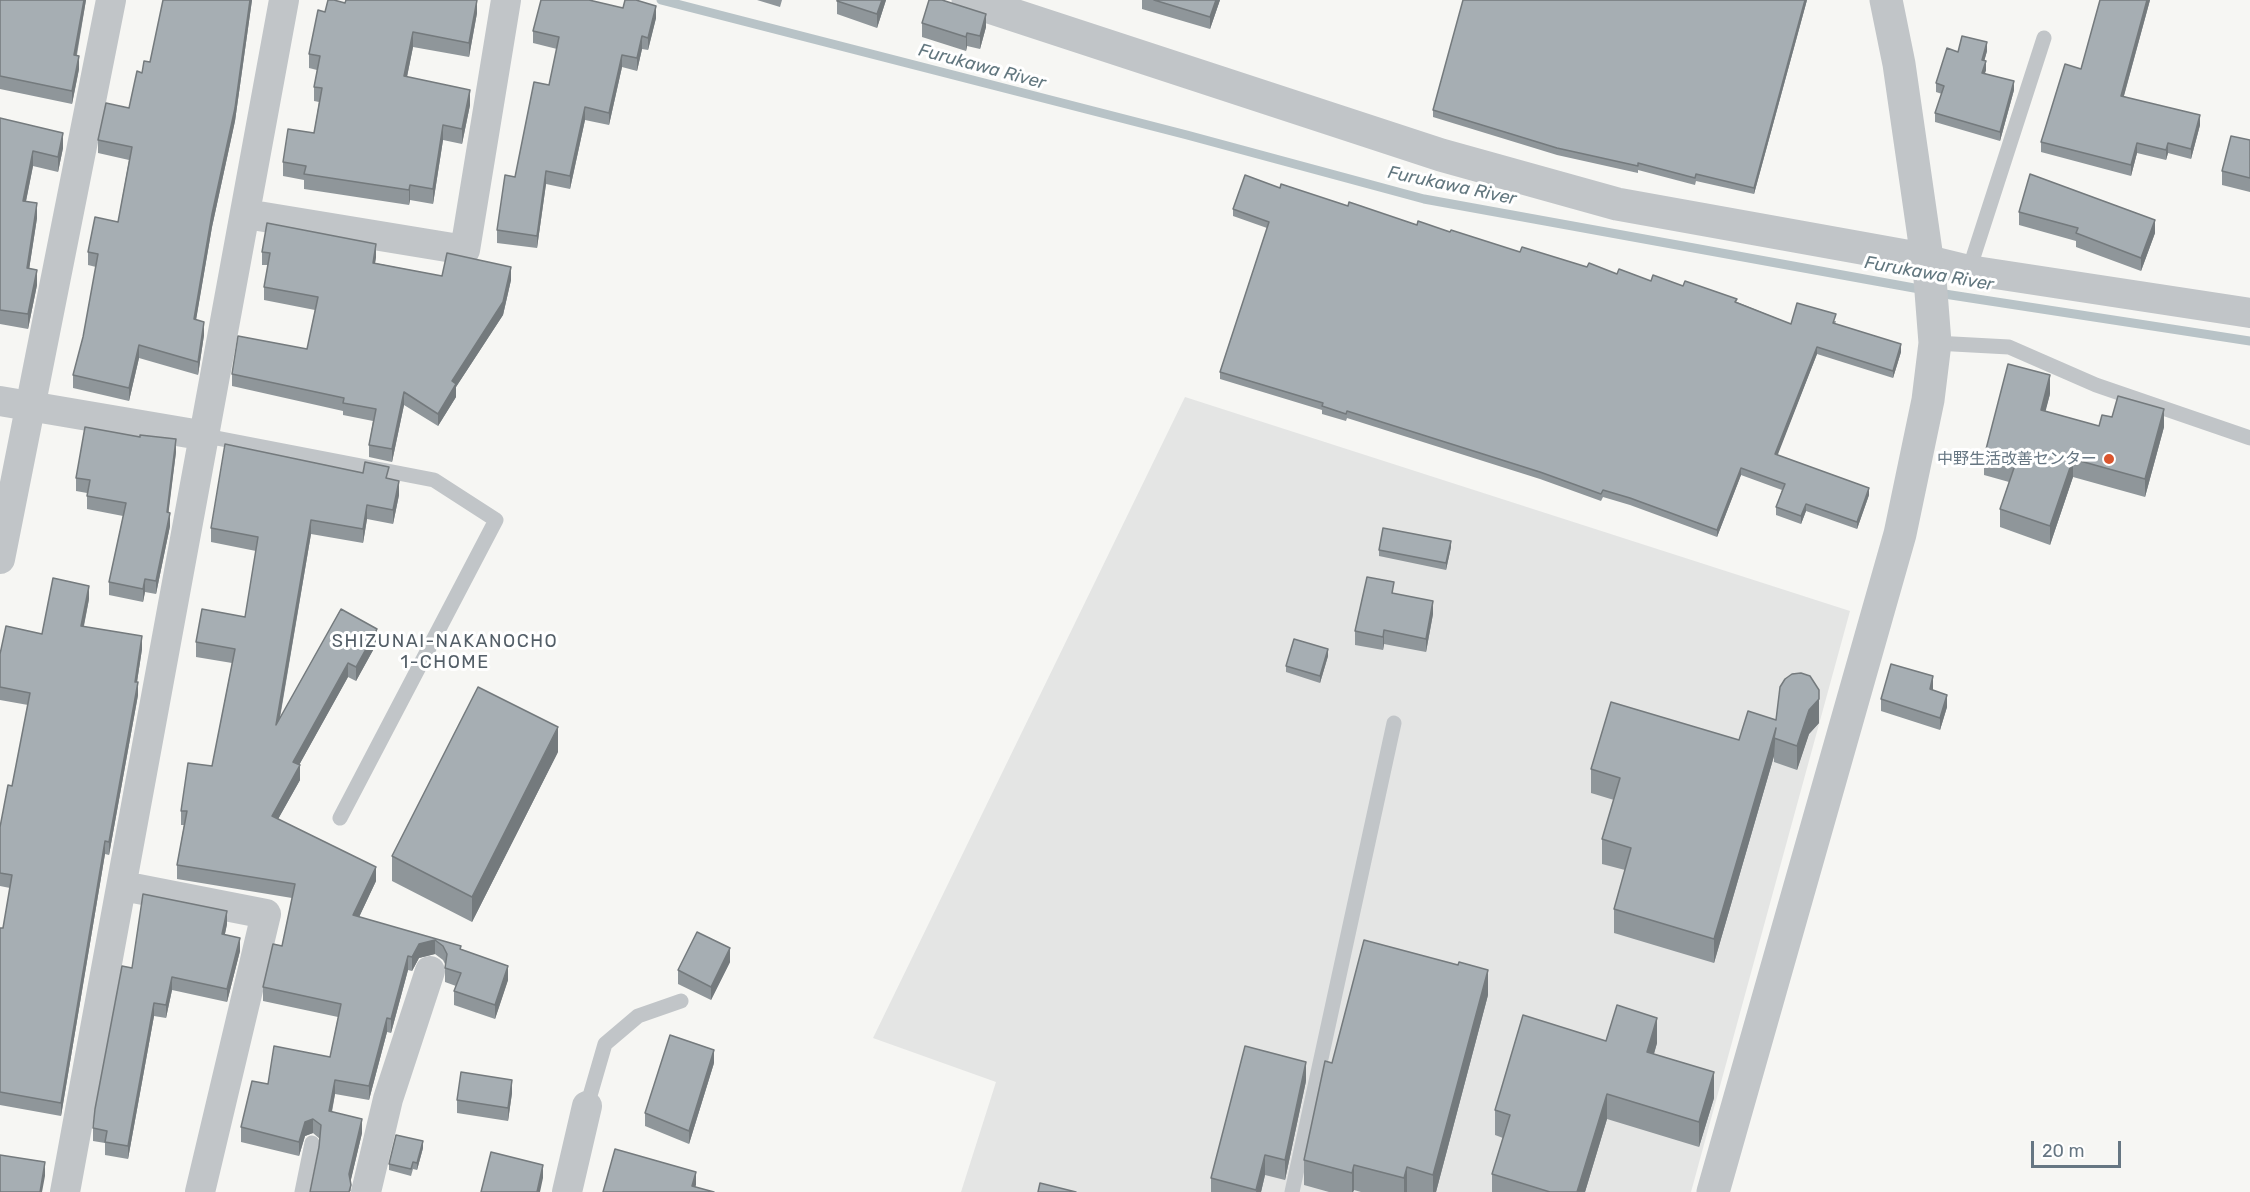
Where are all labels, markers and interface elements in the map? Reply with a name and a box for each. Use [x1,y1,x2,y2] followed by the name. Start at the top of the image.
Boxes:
[916,40,1048,94] water label: Furukawa River
[1386,162,1518,210] water label: Furukawa River
[1863,252,1995,296] water label: Furukawa River
[1937,449,2097,469] place label: 中野生活改善センター
[2102,452,2116,466] marker: 中野生活改善センター
[332,631,558,674] district label: SHIZUNAI-NAKANOCHO 1-CHOME
[2034,1129,2124,1167] scale bar
[2042,1140,2084,1162] text: 20 m

